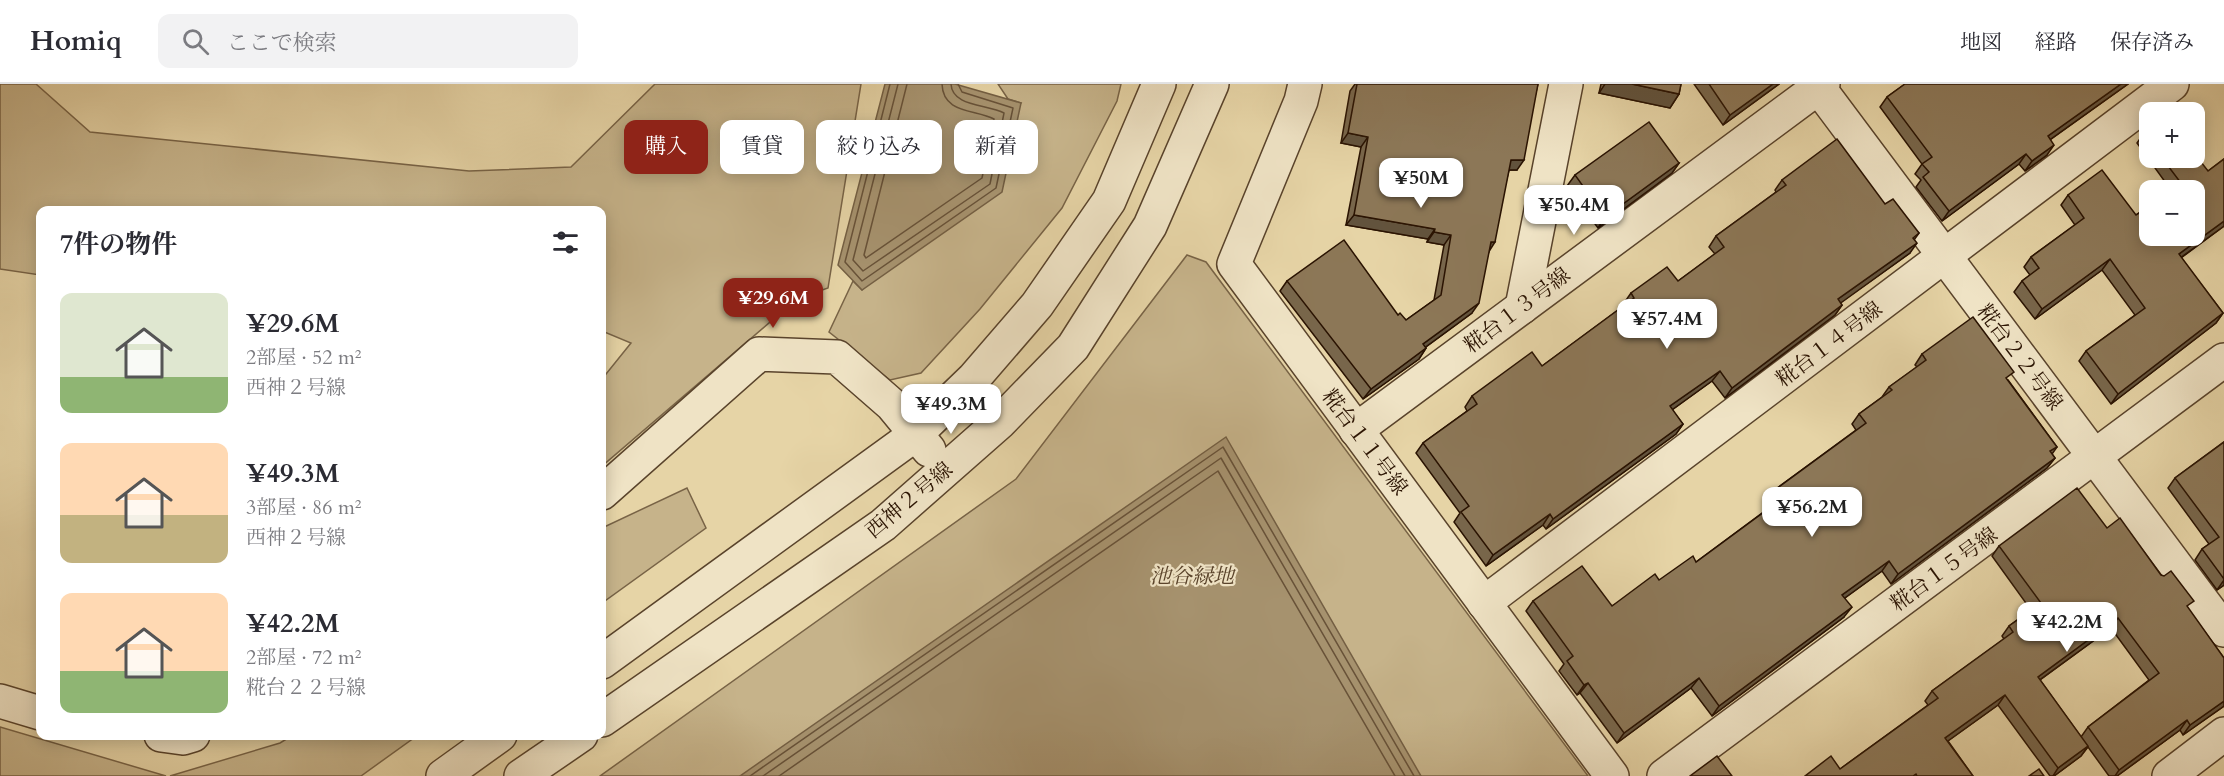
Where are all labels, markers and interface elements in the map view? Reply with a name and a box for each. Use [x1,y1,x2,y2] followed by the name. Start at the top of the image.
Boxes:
[158,14,578,68] search box
[30,22,122,60] text: Homiq
[179,25,212,58] icon: search
[227,28,337,58] text: ここで検索
[1960,28,2002,57] text: 地図
[2035,28,2077,57] text: 経路
[2110,28,2194,57] text: 保存済み
[2139,102,2205,246] map controls
[2139,102,2205,168] button: +
[624,120,708,174] chip: 購入
[720,120,804,174] chip: 賃貸
[816,120,942,174] chip: 絞り込み
[954,120,1038,174] chip: 新着
[1385,158,1457,209] pin: ¥50M
[1393,164,1449,191] text: ¥50M
[2139,180,2205,246] button: −
[1525,185,1623,236] pin: ¥50.4M
[1538,191,1610,218] text: ¥50.4M
[549,226,582,259] icon: filters
[60,227,177,262] text: 7件の物件
[1458,261,1576,360] street label: 糀台１３号線
[724,278,822,329] pin: ¥29.6M
[737,284,809,311] text: ¥29.6M
[1770,295,1888,394] street label: 糀台１４号線
[1970,298,2069,416] street label: 糀台２２号線
[1618,299,1716,350] pin: ¥57.4M
[1631,305,1703,332] text: ¥57.4M
[246,306,339,341] text: ¥29.6M
[108,317,180,389] icon: home
[246,344,362,371] text: 2部屋 · 52 m²
[246,374,346,401] text: 西神２号線
[1315,383,1414,501] street label: 糀台１１号線
[902,384,1000,435] pin: ¥49.3M
[915,390,987,417] text: ¥49.3M
[246,456,339,491] text: ¥49.3M
[860,456,959,545] street label: 西神２号線
[108,467,180,539] icon: home
[1763,487,1861,538] pin: ¥56.2M
[1776,493,1848,520] text: ¥56.2M
[246,494,362,521] text: 3部屋 · 86 m²
[1885,521,2004,618] street label: 糀台１５号線
[246,524,346,551] text: 西神２号線
[1150,562,1236,591] park label: 池谷緑地
[2018,602,2116,653] pin: ¥42.2M
[246,606,339,641] text: ¥42.2M
[2031,608,2103,635] text: ¥42.2M
[108,617,180,689] icon: home
[246,644,362,671] text: 2部屋 · 72 m²
[246,674,366,701] text: 糀台２２号線

